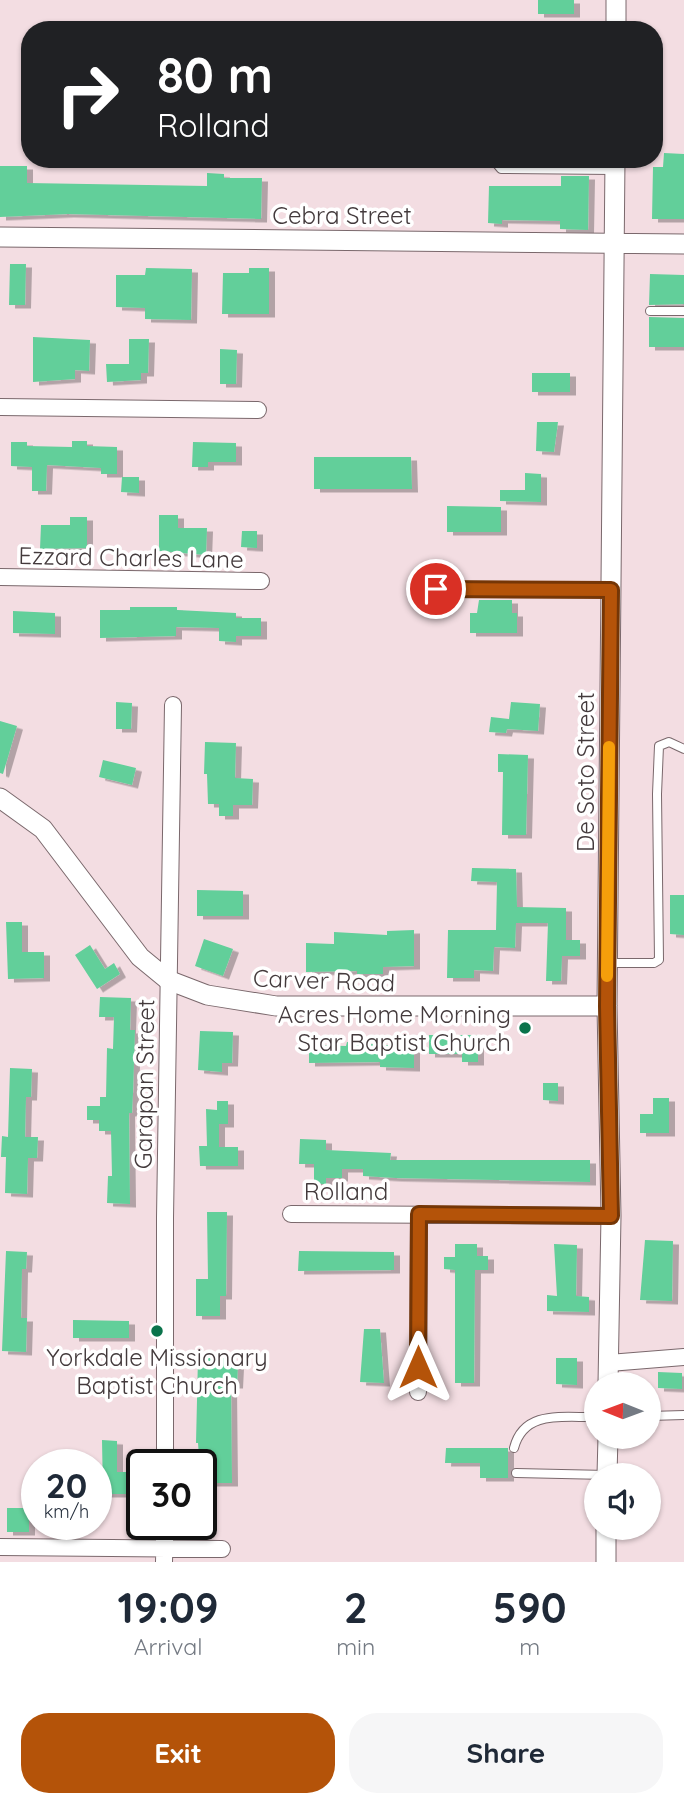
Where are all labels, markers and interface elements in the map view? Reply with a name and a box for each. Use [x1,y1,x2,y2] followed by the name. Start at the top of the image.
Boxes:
[157,44,273,105] text: 80 m
[42,49,133,140] icon: right
[157,105,270,145] text: Rolland
[272,200,412,230] street label: Cebra Street
[18,540,244,574] street label: Ezzard Charles Lane
[406,559,466,619] pin
[417,570,455,608] icon: arrive
[570,692,600,852] street label: De Soto Street
[252,963,396,997] street label: Carver Road
[128,999,160,1169] street label: Garapan Street
[278,999,511,1057] place label: Acres Home Morning Star Baptist Church
[517,1020,533,1036] marker: Acres Home Morning Star Baptist Church
[304,1176,388,1206] street label: Rolland
[149,1323,165,1339] marker: Yorkdale Missionary Baptist Church
[381,1330,455,1404] position arrow
[46,1342,268,1400] place label: Yorkdale Missionary Baptist Church
[584,1372,662,1449] north arrow
[584,1372,661,1540] map controls
[126,1449,217,1540] speed limit sign: 30
[46,1463,87,1507] text: 20
[584,1463,661,1540] button: sound
[44,1500,89,1523] text: km/h
[117,1581,219,1634] text: 19:09
[344,1581,368,1634] text: 2
[493,1581,567,1634] text: 590
[134,1632,203,1661] text: Arrival
[336,1632,375,1661] text: min
[519,1632,540,1661] text: m
[21,1713,335,1793] button: Exit
[349,1713,663,1793] button: Share

